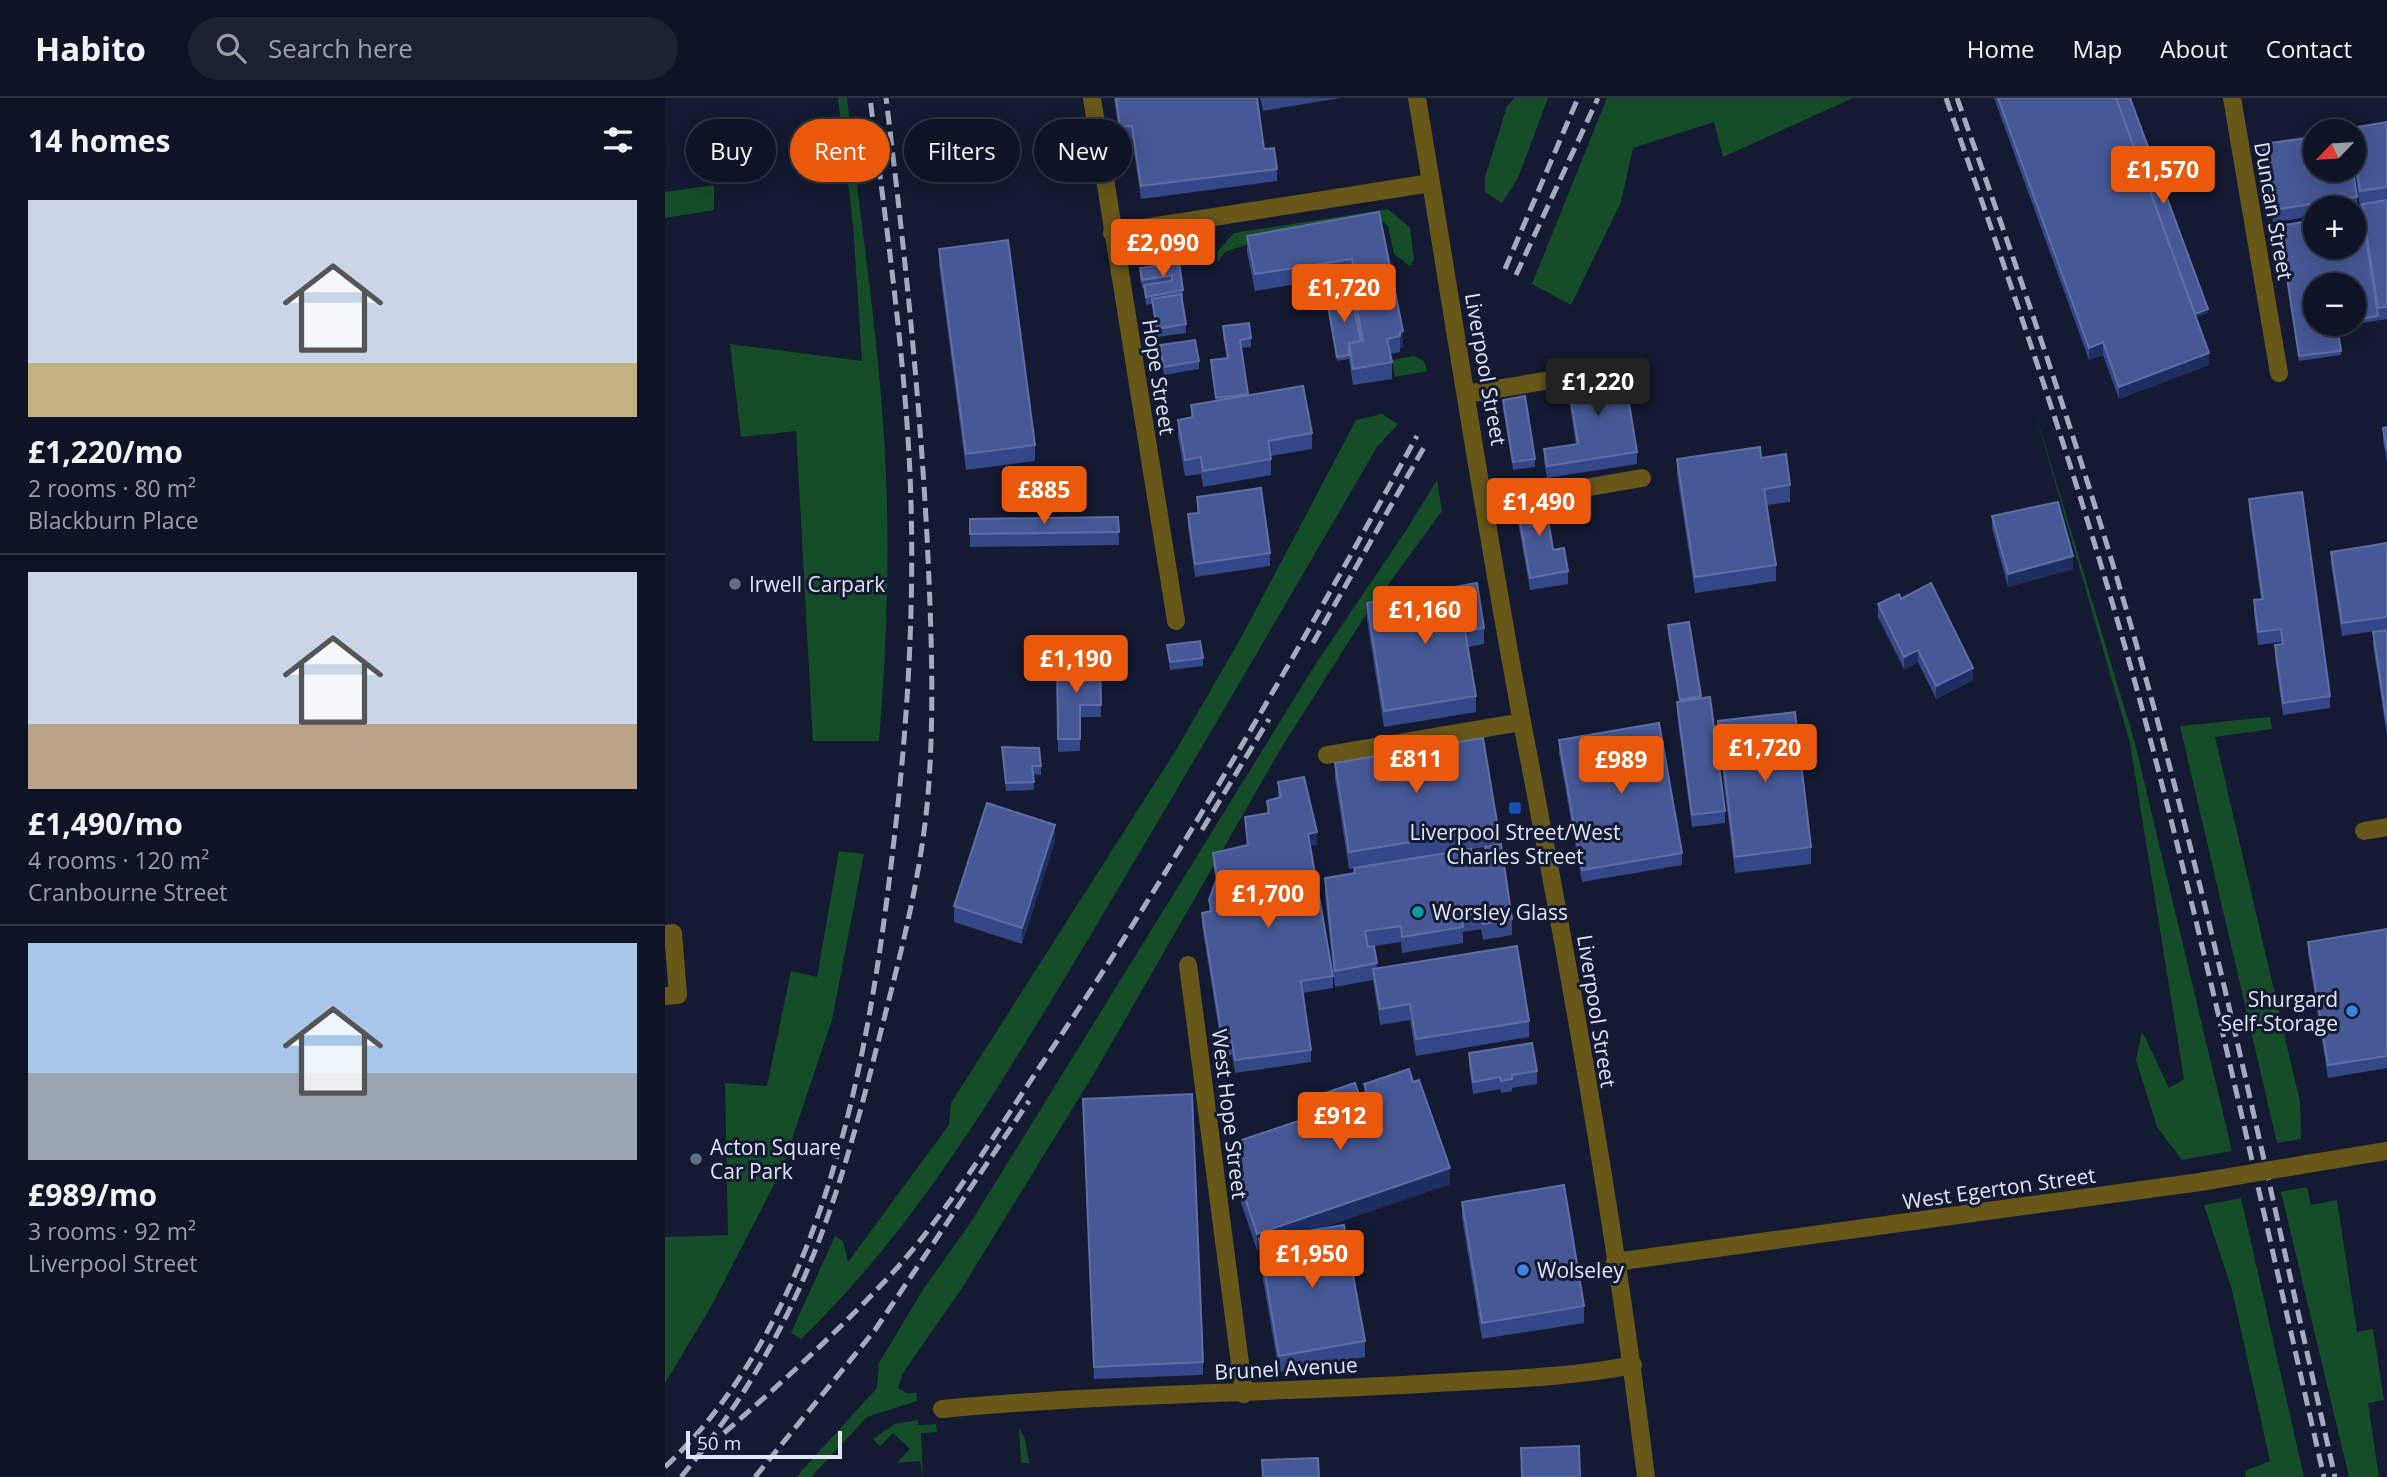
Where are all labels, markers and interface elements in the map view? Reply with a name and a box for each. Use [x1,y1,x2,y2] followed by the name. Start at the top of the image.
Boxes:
[188,17,678,80] search box
[35,26,146,71] text: Habito
[212,29,250,67] icon: search
[268,30,413,66] text: Search here
[1967,32,2035,65] text: Home
[2073,32,2122,65] text: Map
[2160,32,2228,65] text: About
[2266,32,2352,65] text: Contact
[686,119,776,182] chip: Buy
[790,119,890,182] chip: Rent
[904,119,1020,182] chip: Filters
[1034,119,1132,182] chip: New
[2303,119,2366,182] north arrow
[2303,119,2366,336] map controls
[28,120,171,161] text: 14 homes
[599,121,637,159] icon: filters
[2248,140,2300,282] street label: Duncan Street
[2106,146,2220,206] pin: £1,570
[2127,153,2199,185] text: £1,570
[2303,196,2366,259] button: +
[1106,220,1220,279] pin: £2,090
[1127,226,1199,258] text: £2,090
[270,245,396,371] icon: home
[1287,264,1401,324] pin: £1,720
[1308,271,1380,303] text: £1,720
[2303,273,2366,336] button: −
[1459,290,1513,448] street label: Liverpool Street
[1136,317,1182,437] street label: Hope Street
[1541,358,1655,418] pin: £1,220
[1562,365,1634,397] text: £1,220
[28,431,183,472] text: £1,220/mo
[1003,466,1085,526] pin: £885
[28,472,196,504] text: 2 rooms · 80 m²
[1018,473,1070,505] text: £885
[1482,478,1596,538] pin: £1,490
[1503,485,1575,517] text: £1,490
[28,504,199,536] text: Blackburn Place
[749,570,885,598] place label: Irwell Carpark
[727,576,743,592] marker: Irwell Carpark
[1368,587,1482,646] pin: £1,160
[1389,593,1461,625] text: £1,160
[270,617,396,743] icon: home
[1019,636,1133,695] pin: £1,190
[1040,642,1112,674] text: £1,190
[1708,724,1822,784] pin: £1,720
[1729,731,1801,763] text: £1,720
[1375,736,1457,795] pin: £811
[1580,736,1662,796] pin: £989
[1390,742,1442,774] text: £811
[1595,743,1647,775] text: £989
[1507,800,1523,816] marker: Liverpool Street/West Charles Street
[28,803,183,844] text: £1,490/mo
[1409,818,1621,870] place label: Liverpool Street/West Charles Street
[28,844,209,876] text: 4 rooms · 120 m²
[1211,870,1325,930] pin: £1,700
[28,876,227,908] text: Cranbourne Street
[1232,877,1304,909] text: £1,700
[1432,898,1568,926] place label: Worsley Glass
[1410,904,1426,920] marker: Worsley Glass
[1571,932,1623,1090] street label: Liverpool Street
[2220,985,2338,1037] place label: Shurgard Self-Storage
[270,988,396,1114] icon: home
[2344,1003,2360,1019] marker: Shurgard Self-Storage
[1206,1027,1254,1201] street label: West Hope Street
[1299,1093,1381,1152] pin: £912
[1314,1099,1366,1131] text: £912
[710,1133,841,1185] place label: Acton Square Car Park
[688,1151,704,1167] marker: Acton Square Car Park
[1901,1161,2097,1215] street label: West Egerton Street
[28,1174,157,1215] text: £989/mo
[28,1215,196,1247] text: 3 rooms · 92 m²
[1255,1230,1369,1290] pin: £1,950
[1276,1237,1348,1269] text: £1,950
[28,1247,197,1279] text: Liverpool Street
[1537,1256,1624,1284] place label: Wolseley
[1515,1262,1531,1278] marker: Wolseley
[1214,1350,1358,1386] street label: Brunel Avenue
[686,1428,842,1460] scale bar
[697,1430,741,1456] text: 50 m

